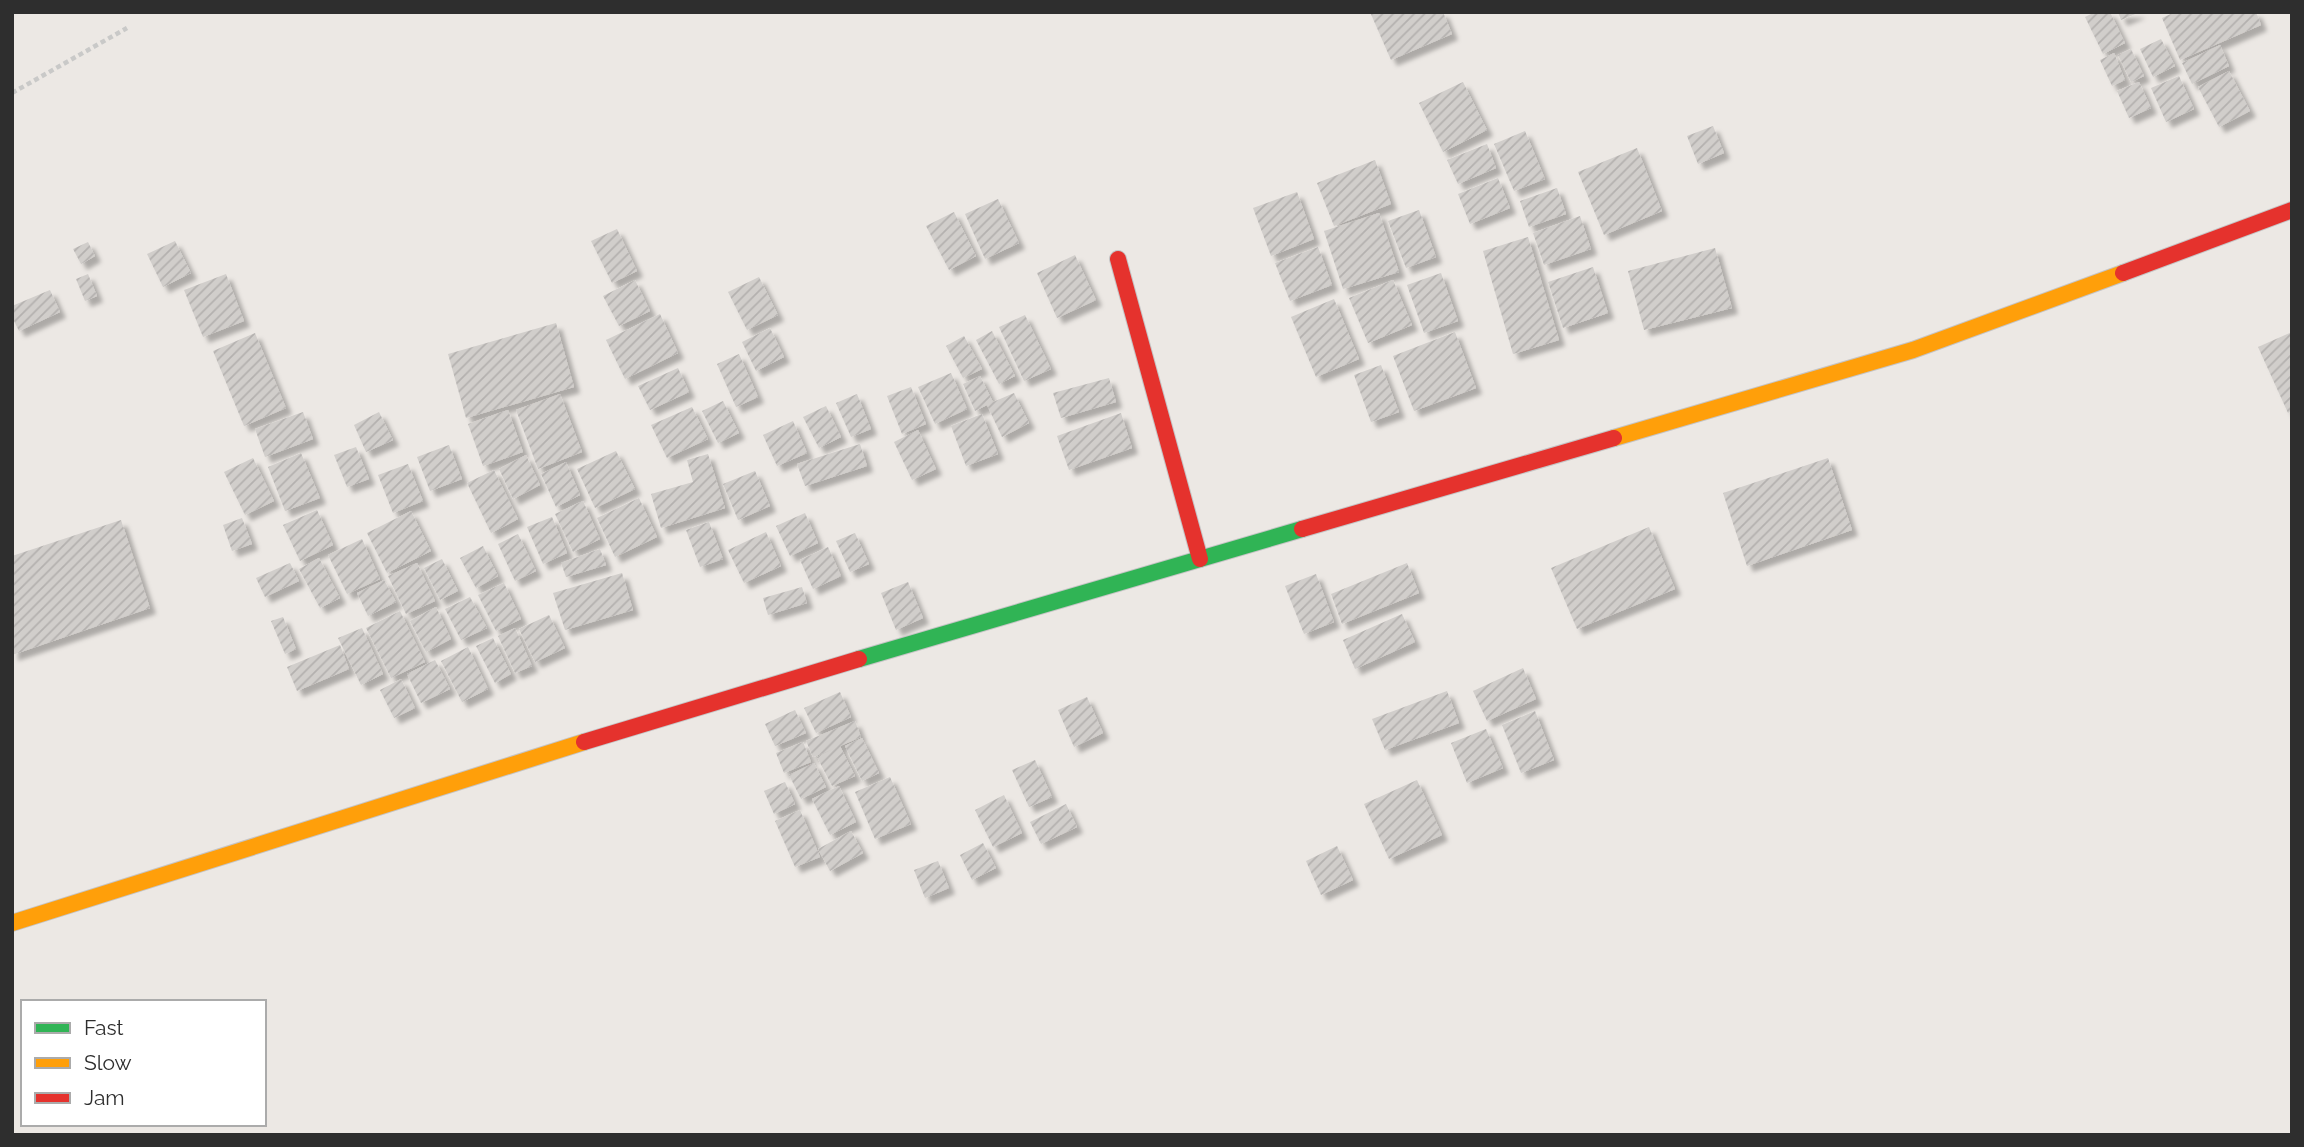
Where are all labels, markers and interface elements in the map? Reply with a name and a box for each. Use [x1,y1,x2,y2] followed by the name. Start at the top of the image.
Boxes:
[21,1000,266,1126] legend
[84,1015,124,1040] text: Fast
[84,1050,132,1075] text: Slow
[84,1085,125,1110] text: Jam

